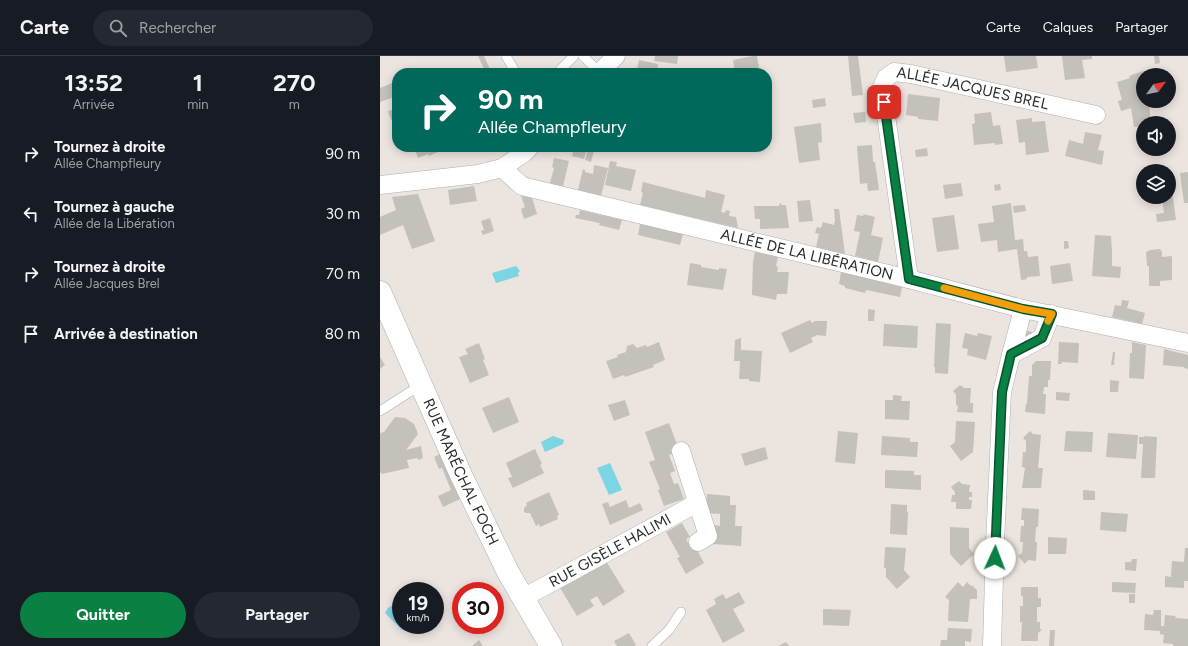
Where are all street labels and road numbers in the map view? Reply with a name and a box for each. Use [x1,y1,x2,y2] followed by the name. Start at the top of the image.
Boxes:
[896,63,1050,113] street label: ALLÉE JACQUES BREL
[719,225,895,284] street label: ALLÉE DE LA LIBÉRATION
[419,396,502,548] street label: RUE MARÉCHAL FOCH
[546,510,674,591] street label: RUE GISÈLE HALIMI

